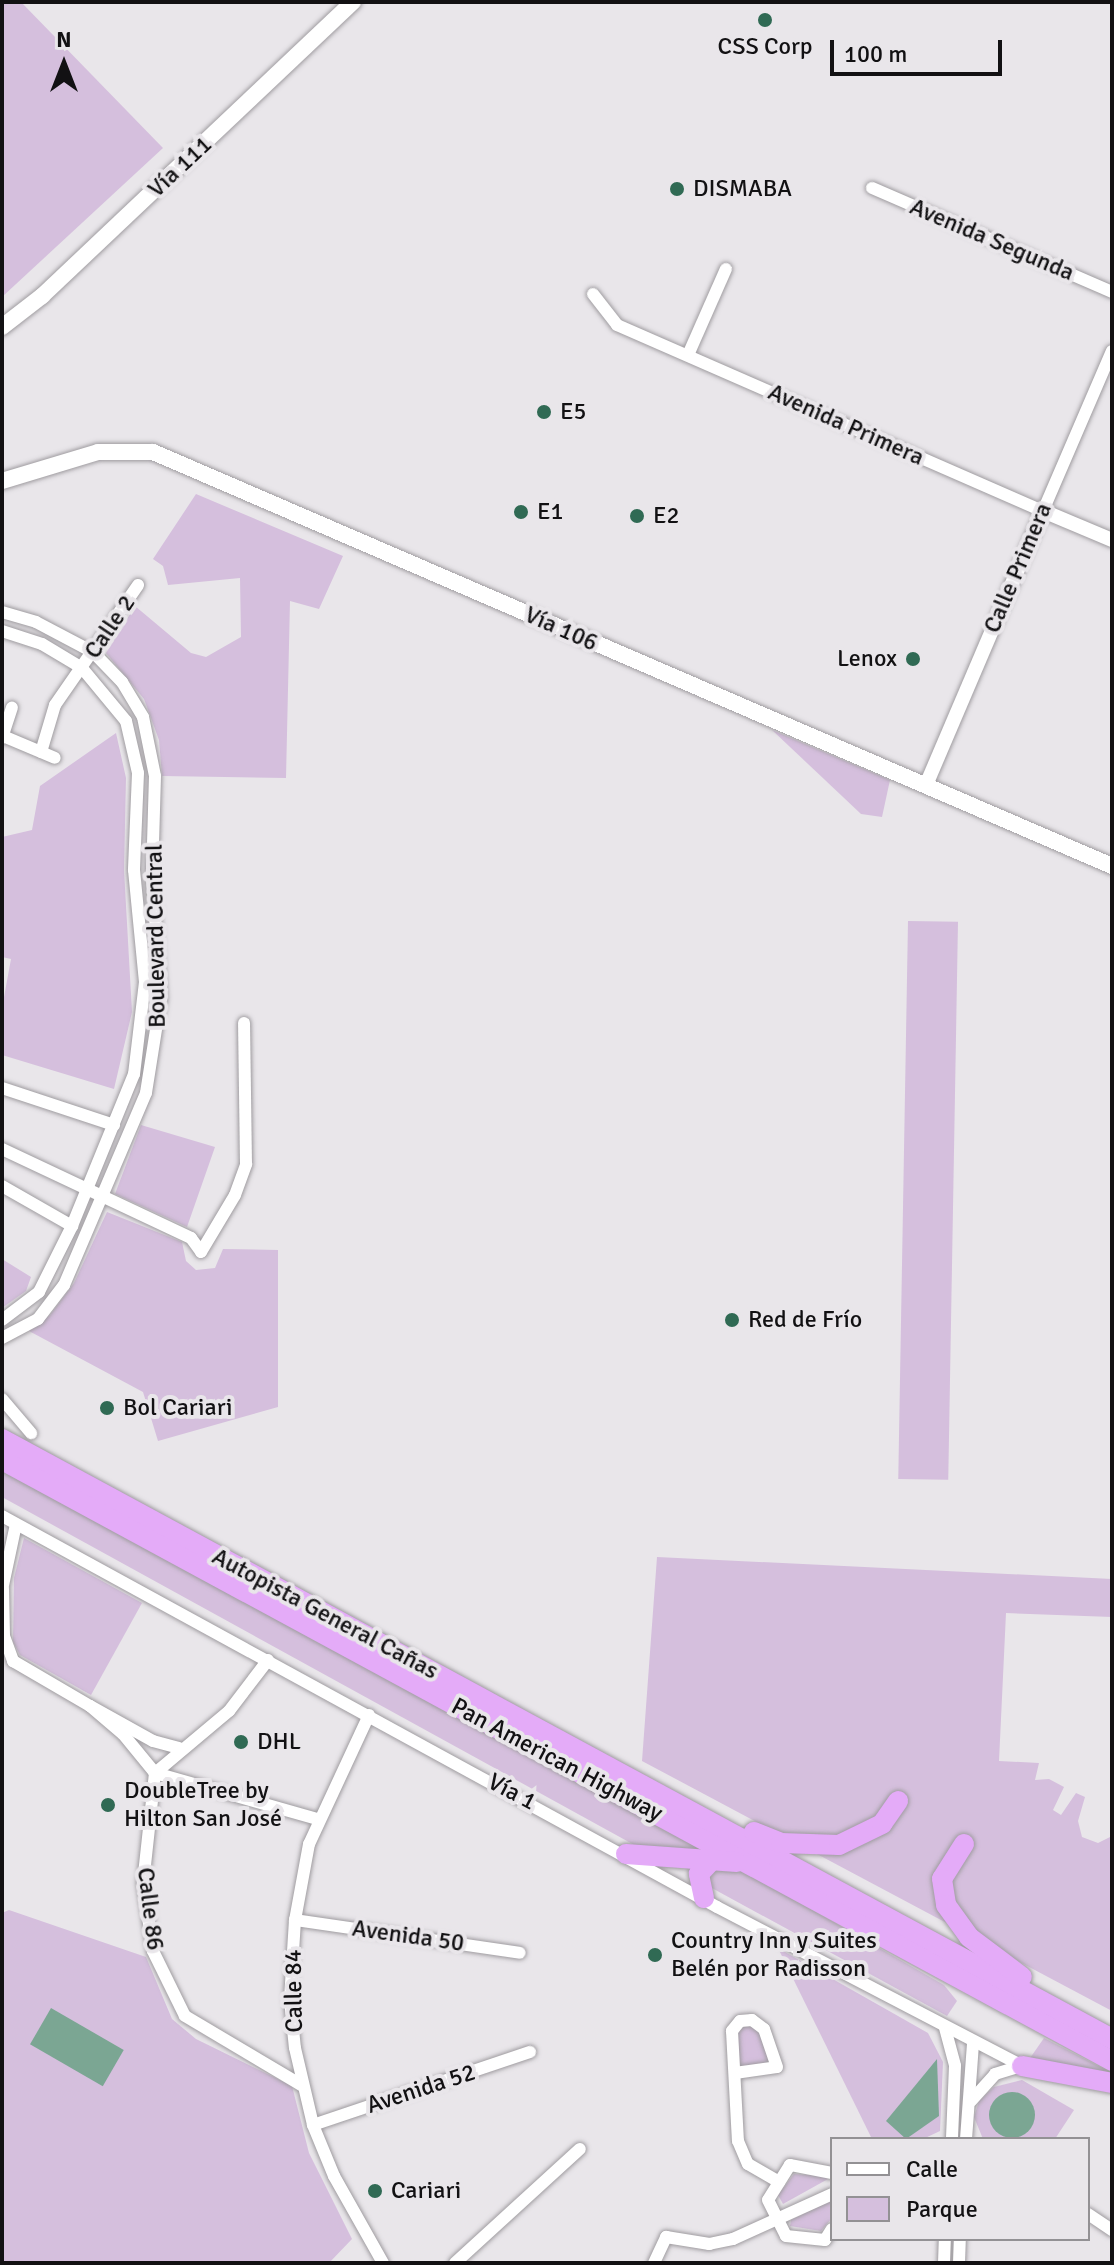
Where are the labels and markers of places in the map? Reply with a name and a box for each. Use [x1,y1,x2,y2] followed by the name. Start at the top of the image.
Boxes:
[756,11,774,29] marker: CSS Corp
[718,33,812,61] place label: CSS Corp
[693,175,792,203] place label: DISMABA
[668,180,686,198] marker: DISMABA
[560,398,587,426] place label: E5
[535,403,553,421] marker: E5
[537,498,564,526] place label: E1
[653,502,680,530] place label: E2
[512,503,530,521] marker: E1
[628,507,646,525] marker: E2
[837,645,897,673] place label: Lenox
[904,650,922,668] marker: Lenox
[748,1306,862,1334] place label: Red de Frío
[723,1311,741,1329] marker: Red de Frío
[123,1394,232,1422] place label: Bol Cariari
[98,1399,116,1417] marker: Bol Cariari
[257,1728,301,1756] place label: DHL
[232,1733,250,1751] marker: DHL
[124,1777,282,1833] place label: DoubleTree by Hilton San José
[99,1796,117,1814] marker: DoubleTree by Hilton San José
[671,1927,877,1983] place label: Country Inn y Suites Belén por Radisson
[646,1946,664,1964] marker: Country Inn y Suites Belén por Radisson
[391,2177,461,2205] place label: Cariari
[366,2182,384,2200] marker: Cariari

